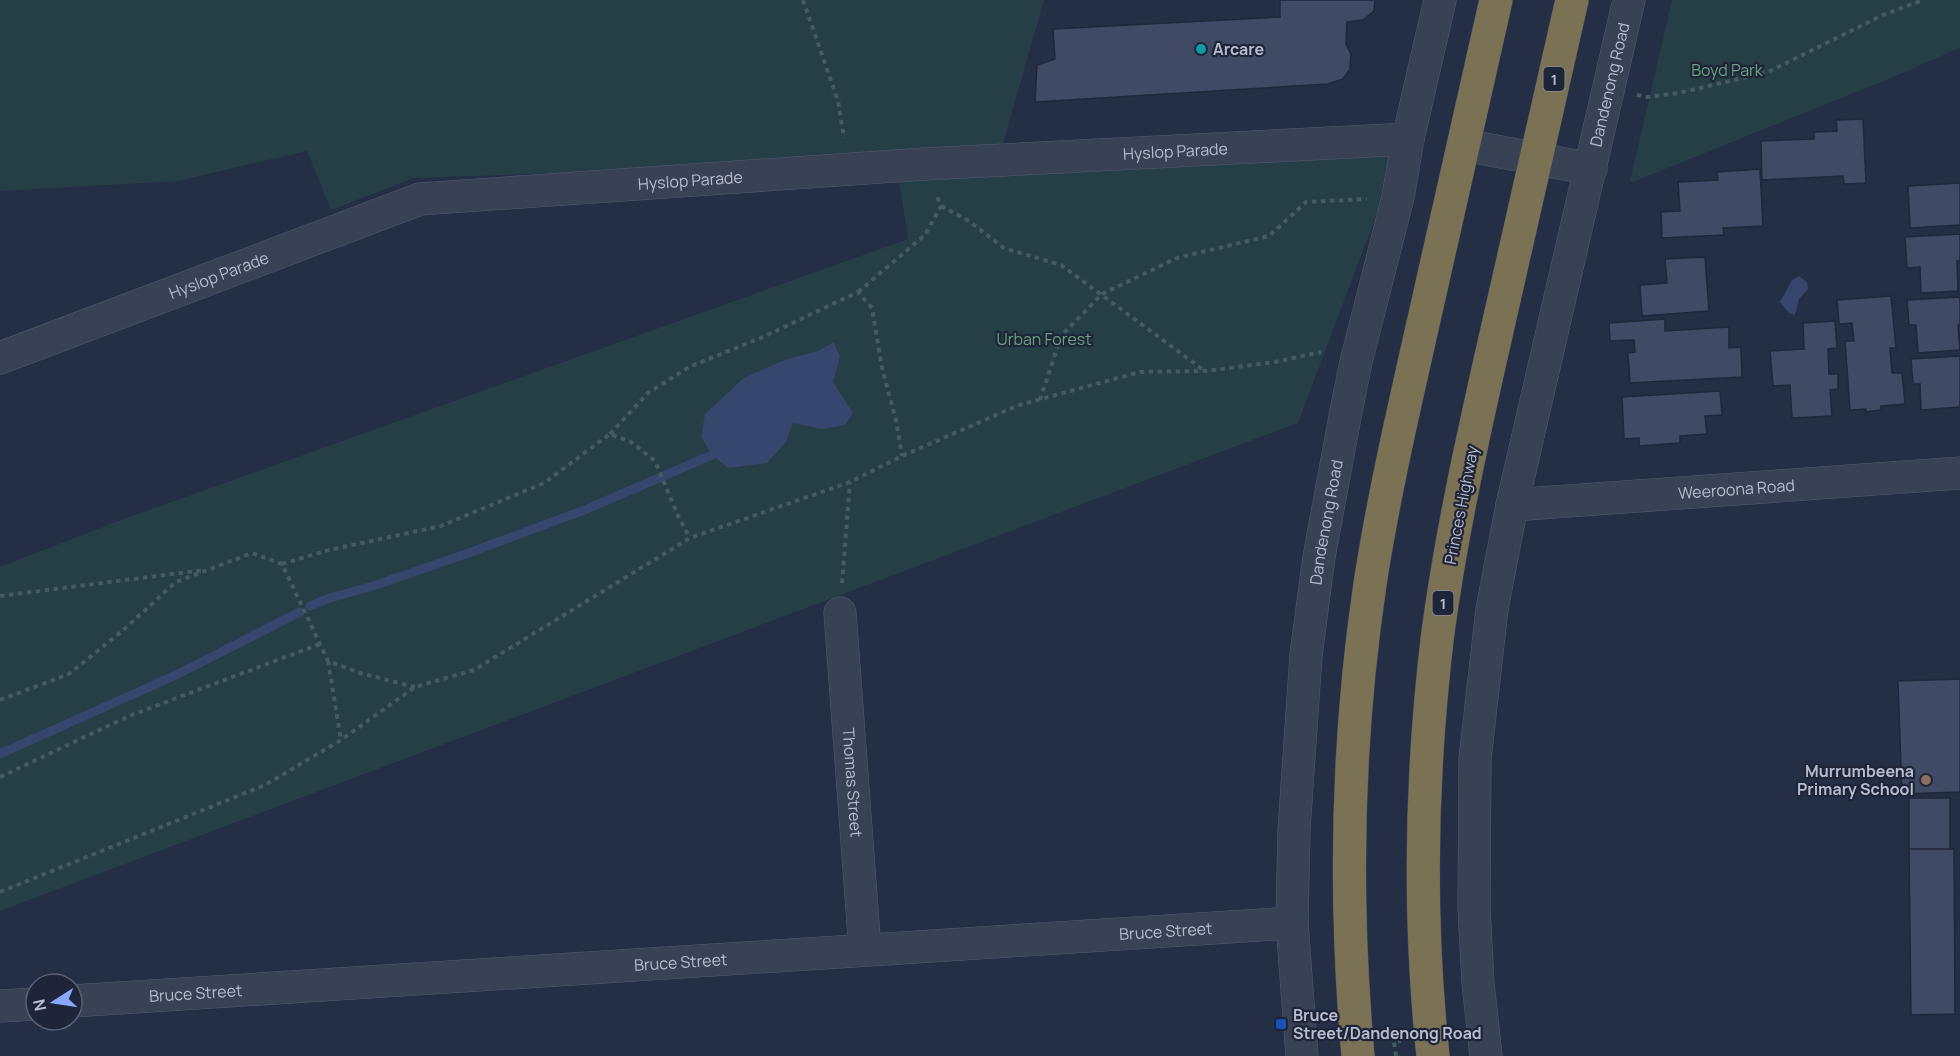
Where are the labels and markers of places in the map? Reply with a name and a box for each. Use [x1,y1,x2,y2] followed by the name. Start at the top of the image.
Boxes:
[1213,38,1264,60] place label: Arcare
[1194,42,1208,56] marker: Arcare
[1797,760,1914,800] place label: Murrumbeena Primary School
[1919,773,1933,787] marker: Murrumbeena Primary School
[1293,1004,1482,1044] place label: Bruce Street/Dandenong Road
[1274,1017,1288,1031] marker: Bruce Street/Dandenong Road

